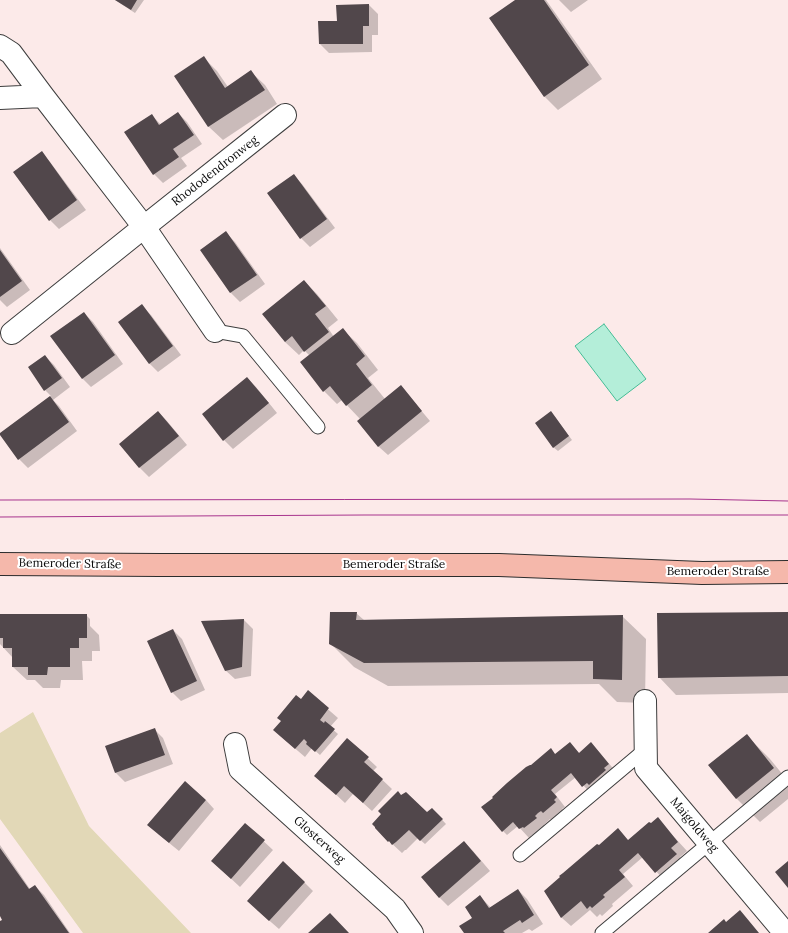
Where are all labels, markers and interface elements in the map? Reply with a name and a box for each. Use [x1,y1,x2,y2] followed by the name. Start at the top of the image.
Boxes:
[169,133,261,209] street label: Rhododendronweg
[19,556,121,572] street label: Bemeroder Straße
[343,558,445,572] street label: Bemeroder Straße
[667,565,769,579] street label: Bemeroder Straße
[667,795,721,855] street label: Maigoldweg
[290,813,348,867] street label: Glosterweg

